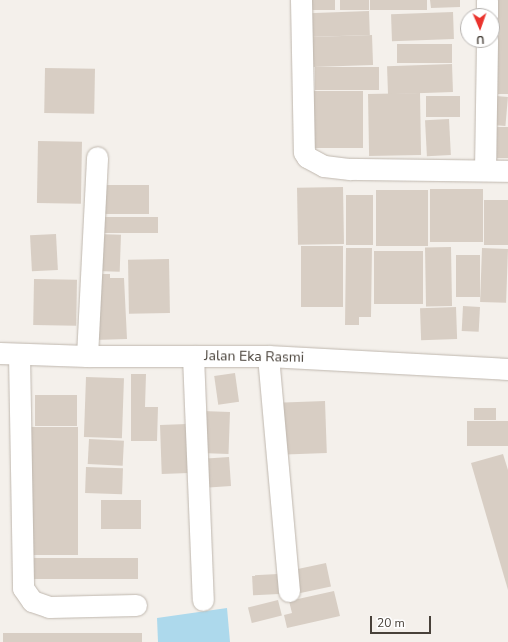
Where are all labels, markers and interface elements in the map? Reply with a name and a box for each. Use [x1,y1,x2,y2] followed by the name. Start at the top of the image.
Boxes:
[460,8,500,48] north arrow
[476,32,485,47] text: U
[204,348,304,366] street label: Jalan Eka Rasmi
[372,608,433,634] scale bar
[377,615,405,631] text: 20 m

